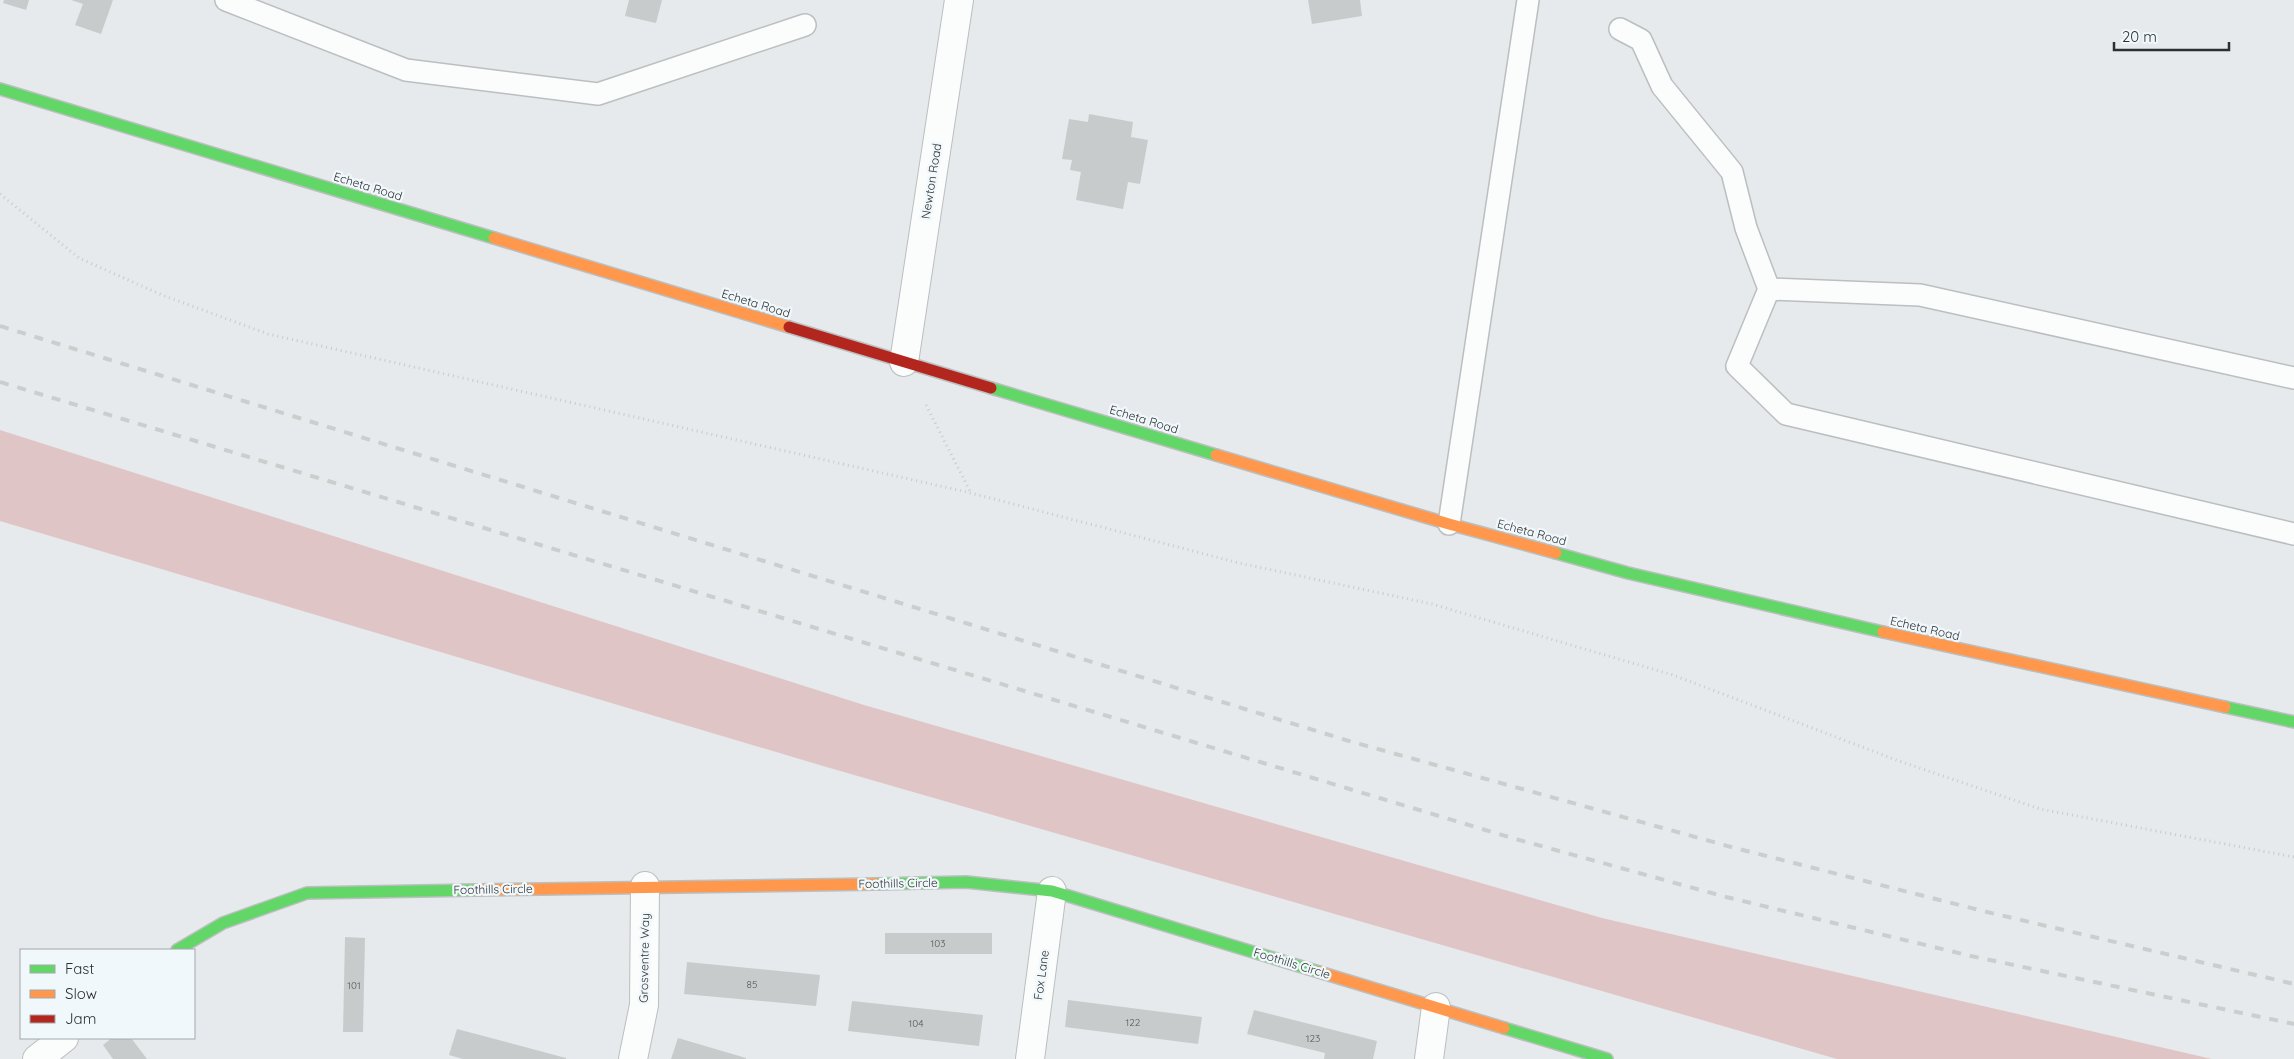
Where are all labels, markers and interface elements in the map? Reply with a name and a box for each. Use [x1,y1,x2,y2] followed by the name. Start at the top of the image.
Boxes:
[2114,20,2229,52] scale bar
[2122,27,2157,46] text: 20 m
[918,142,944,220] street label: Newton Road
[332,168,404,204] street label: Echeta Road
[720,285,792,321] street label: Echeta Road
[1108,401,1180,437] street label: Echeta Road
[1496,516,1568,548] street label: Echeta Road
[1889,613,1961,643] street label: Echeta Road
[858,875,938,891] street label: Foothills Circle
[453,881,533,897] street label: Foothills Circle
[636,913,652,1003] street label: Grosventre Way
[931,937,945,950] house number: 103
[1252,944,1332,982] street label: Foothills Circle
[20,949,195,1039] legend
[1030,949,1052,1001] street label: Fox Lane
[65,959,94,978] text: Fast
[747,978,757,991] house number: 85
[347,979,361,992] house number: 101
[65,984,97,1003] text: Slow
[65,1009,96,1028] text: Jam
[1126,1016,1141,1029] house number: 122
[909,1017,923,1030] house number: 104
[1306,1032,1320,1045] house number: 123

